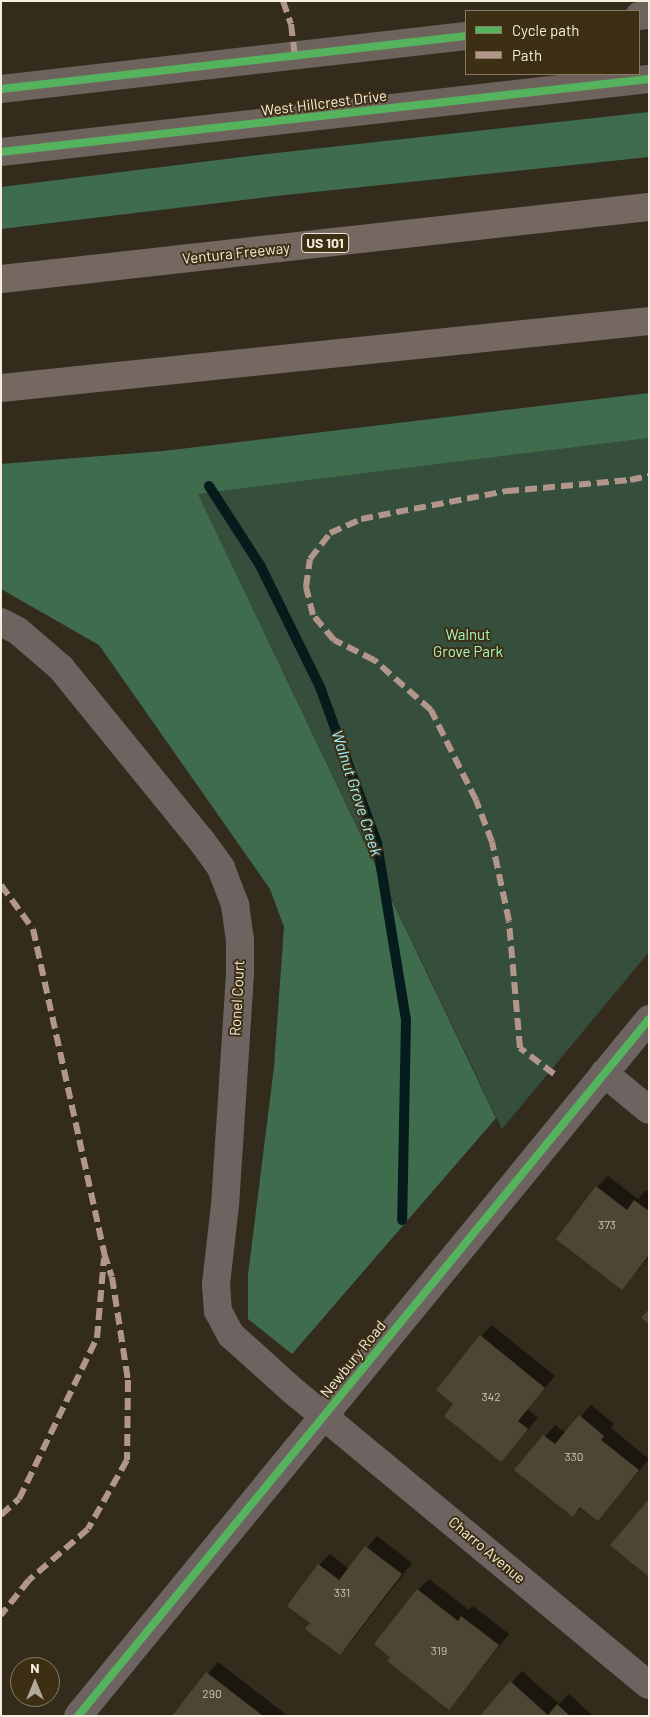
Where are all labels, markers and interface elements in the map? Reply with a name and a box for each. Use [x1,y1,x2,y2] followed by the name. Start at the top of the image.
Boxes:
[465,10,640,75] legend
[512,21,579,39] text: Cycle path
[512,46,542,64] text: Path
[260,86,388,120] street label: West Hillcrest Drive
[300,232,350,254] road number: US 101
[181,238,291,268] street label: Ventura Freeway
[433,625,503,660] park label: Walnut Grove Park
[328,728,386,858] water label: Walnut Grove Creek
[226,959,248,1037] street label: Ronel Court
[598,1218,616,1232] house number: 373
[316,1317,390,1401] street label: Newbury Road
[481,1390,501,1404] house number: 342
[564,1450,584,1464] house number: 330
[445,1513,529,1587] street label: Charro Avenue
[334,1586,350,1600] house number: 331
[431,1644,447,1658] house number: 319
[10,1657,60,1707] north arrow
[30,1659,40,1676] text: N
[202,1687,222,1701] house number: 290

